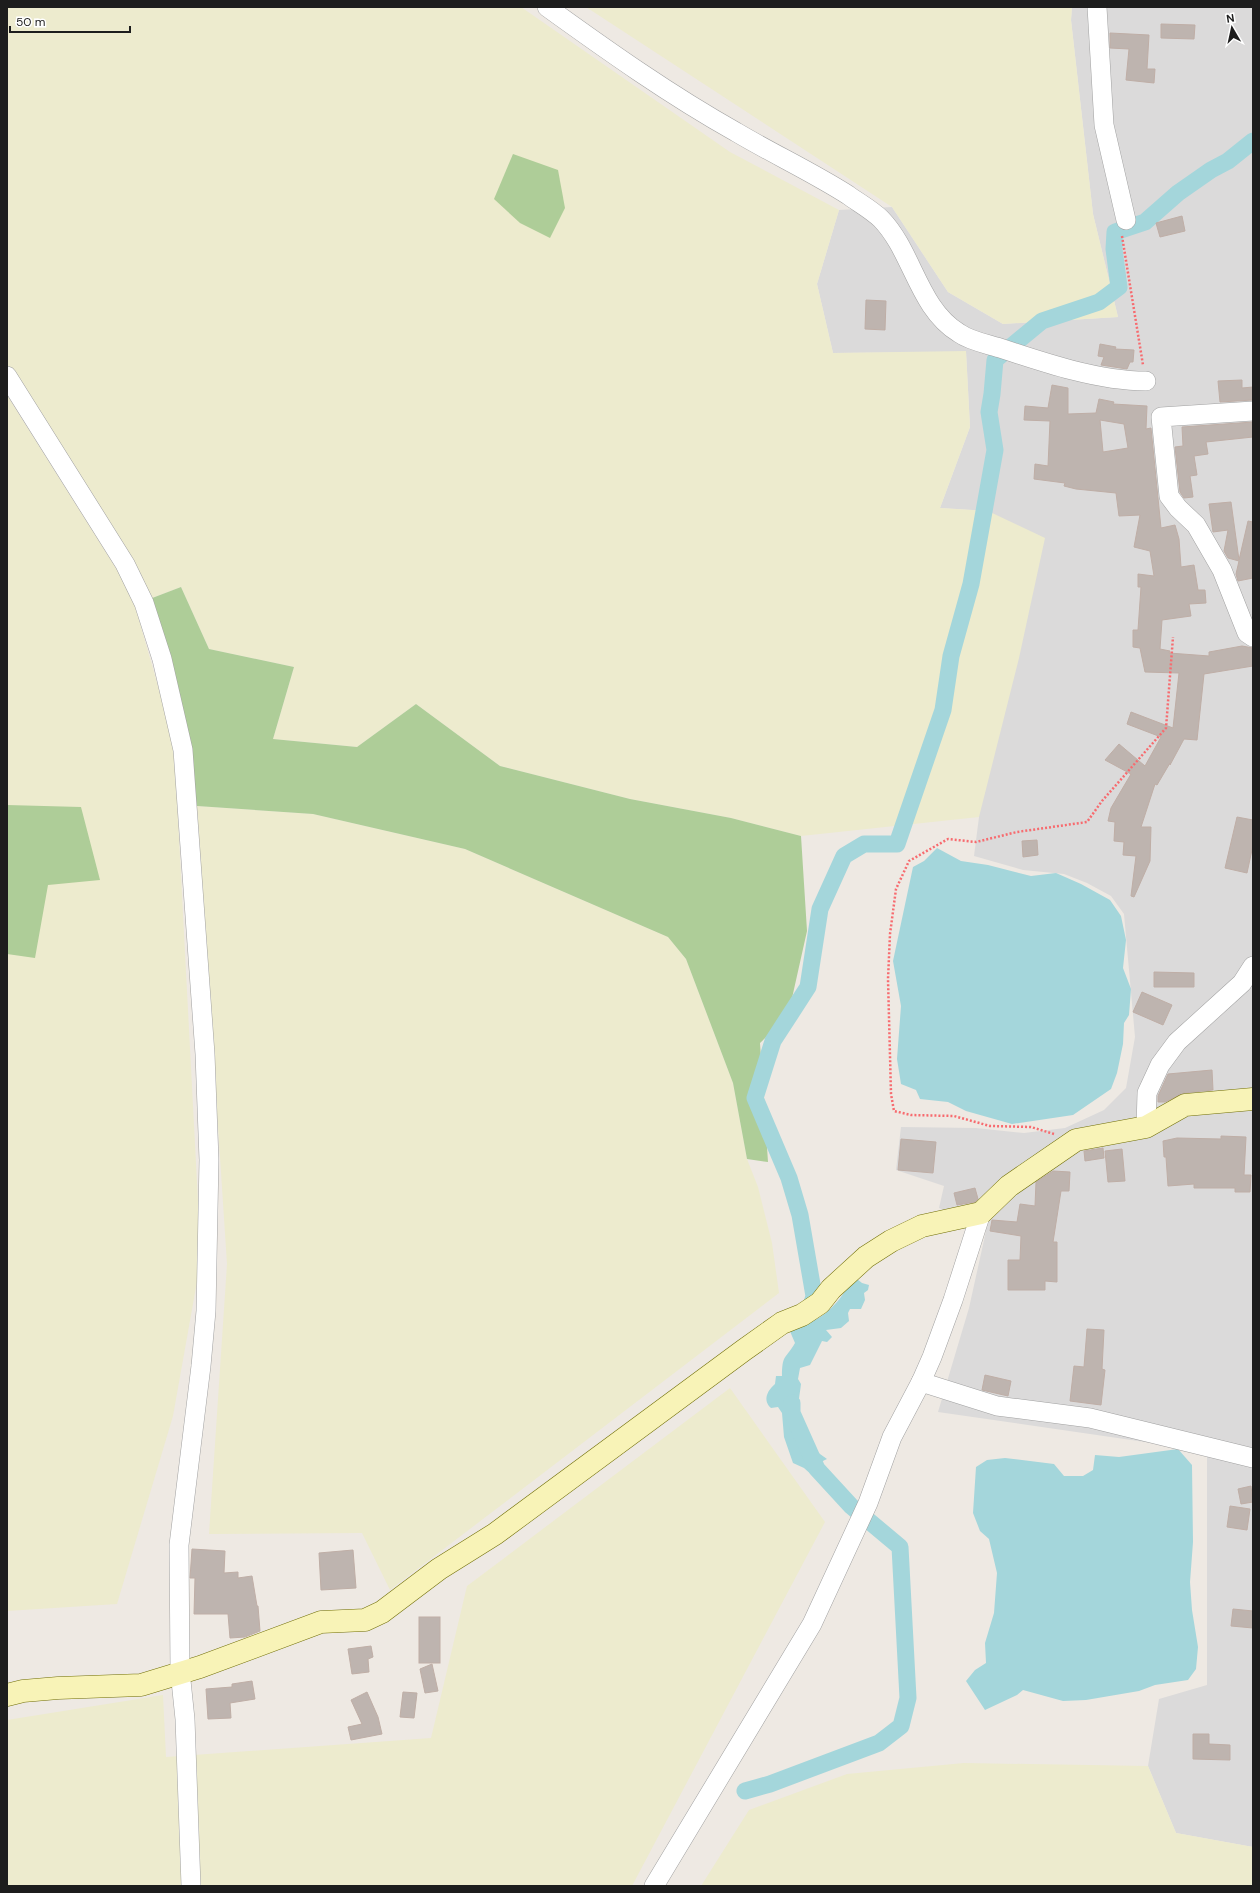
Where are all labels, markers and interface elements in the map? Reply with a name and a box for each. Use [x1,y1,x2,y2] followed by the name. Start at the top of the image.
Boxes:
[10,8,130,34] scale bar
[1212,8,1252,48] north arrow
[1225,11,1235,26] text: N
[16,14,45,30] text: 50 m

